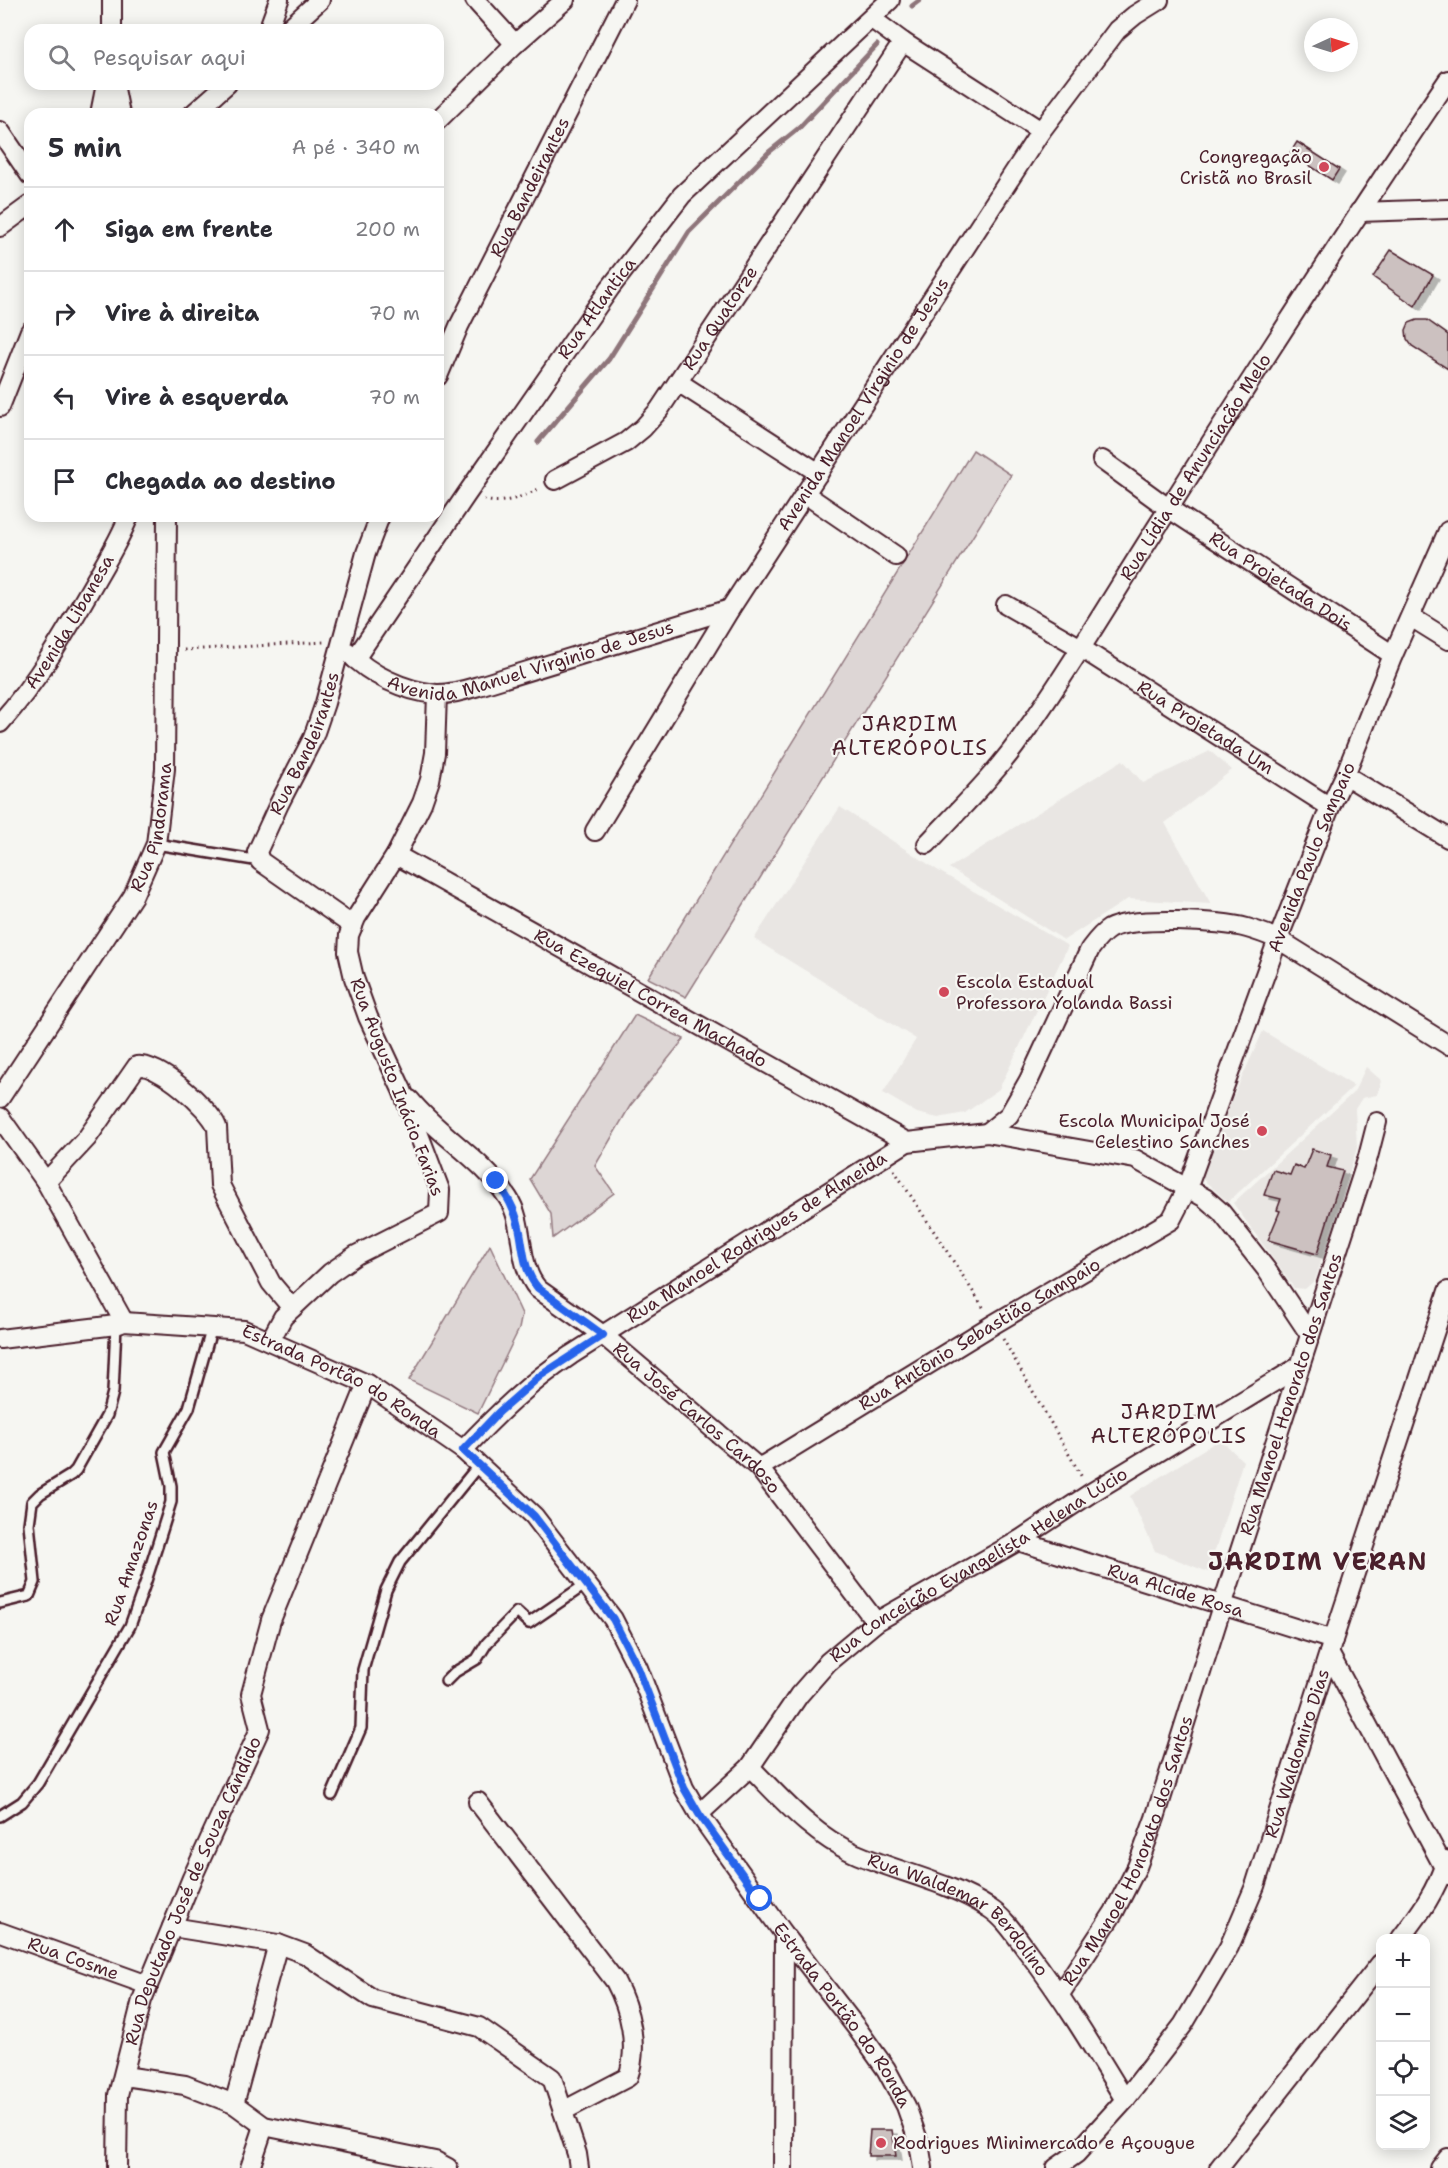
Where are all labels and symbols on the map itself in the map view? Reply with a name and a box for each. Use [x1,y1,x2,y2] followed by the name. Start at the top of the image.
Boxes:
[1304,18,1358,72] north arrow
[484,113,575,261] street label: Rua Bandeirantes
[1180,145,1313,190] place label: Congregação Cristã no Brasil
[1317,160,1331,174] marker: Congregação Cristã no Brasil
[552,252,641,364] street label: Rua Atlantica
[677,261,763,375] street label: Rua Quatorze
[772,273,954,536] street label: Avenida Manoel Virginio de Jesus
[1114,349,1277,585] street label: Rua Lídia de Anunciação Melo
[1204,526,1357,637] street label: Rua Projetada Dois
[19,550,120,694] street label: Avenida Libanesa
[383,615,677,706] street label: Avenida Manuel Virginio de Jesus
[264,669,345,819] street label: Rua Bandeirantes
[1133,675,1278,780] street label: Rua Projetada Um
[832,710,988,762] district label: JARDIM ALTERÓPOLIS
[1262,759,1361,956] street label: Avenida Paulo Sampaio
[124,763,177,896] street label: Rua Pindorama
[530,923,771,1073] street label: Rua Ezequiel Correa Machado
[956,970,1173,1015] place label: Escola Estadual Professora Yolanda Bassi
[344,975,450,1199] street label: Rua Augusto Inácio Farias
[937,985,951,999] marker: Escola Estadual Professora Yolanda Bassi
[1059,1109,1250,1154] place label: Escola Municipal José Celestino Sanches
[1255,1124,1269,1138] marker: Escola Municipal José Celestino Sanches
[622,1146,891,1329] street label: Rua Manoel Rodrigues de Almeida
[482,1167,508,1193] route end
[1234,1250,1348,1538] street label: Rua Manoel Honorato dos Santos
[854,1252,1105,1416] street label: Rua Antônio Sebastião Sampaio
[238,1319,446,1443] street label: Estrada Portão do Ronda
[608,1337,786,1499] street label: Rua José Carlos Cardoso
[1091,1398,1247,1450] district label: JARDIM ALTERÓPOLIS
[824,1462,1132,1668] street label: Rua Conceição Evangelista Helena Lúcio
[98,1497,164,1629] street label: Rua Amazonas
[1208,1546,1428,1578] district label: JARDIM VERAN
[1104,1558,1246,1623] street label: Rua Alcide Rosa
[1259,1666,1335,1841] street label: Rua Waldomiro Dias
[1057,1713,1199,1990] street label: Rua Manoel Honorato dos Santos
[119,1733,267,2048] street label: Rua Deputado José de Souza Cândido
[864,1848,1054,1981] street label: Rua Waldemar Berdolino
[746,1885,772,1911] route start
[768,1918,917,2112] street label: Estrada Portão do Ronda
[25,1931,122,1986] street label: Rua Cosme
[893,2131,1195,2155] place label: Rodrigues Minimercado e Açougue
[874,2136,888,2150] marker: Rodrigues Minimercado e Açougue

